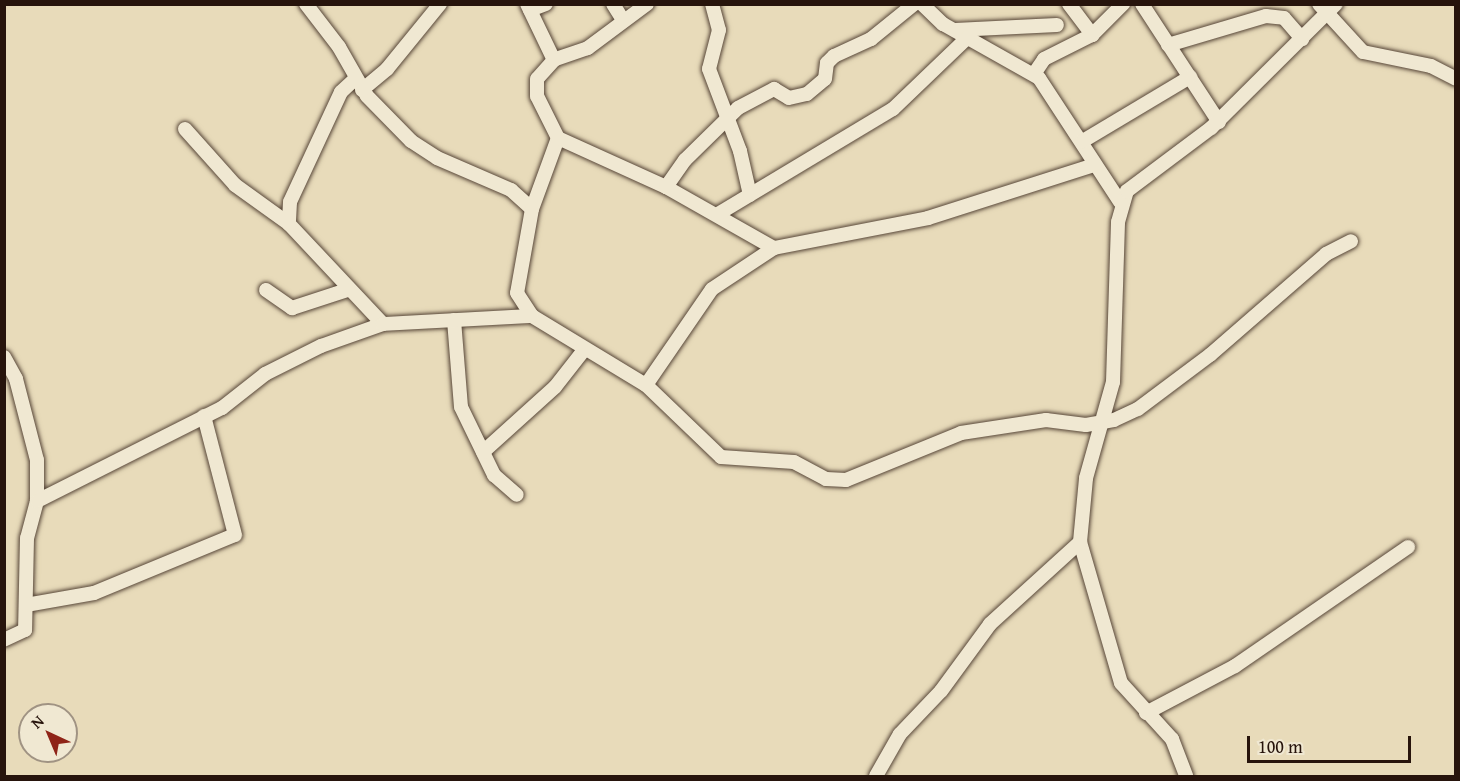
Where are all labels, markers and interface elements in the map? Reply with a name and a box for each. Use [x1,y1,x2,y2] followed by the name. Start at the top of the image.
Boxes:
[18,703,78,763] north arrow
[25,709,49,734] text: N
[1250,724,1414,762] scale bar
[1258,733,1303,760] text: 100 m

